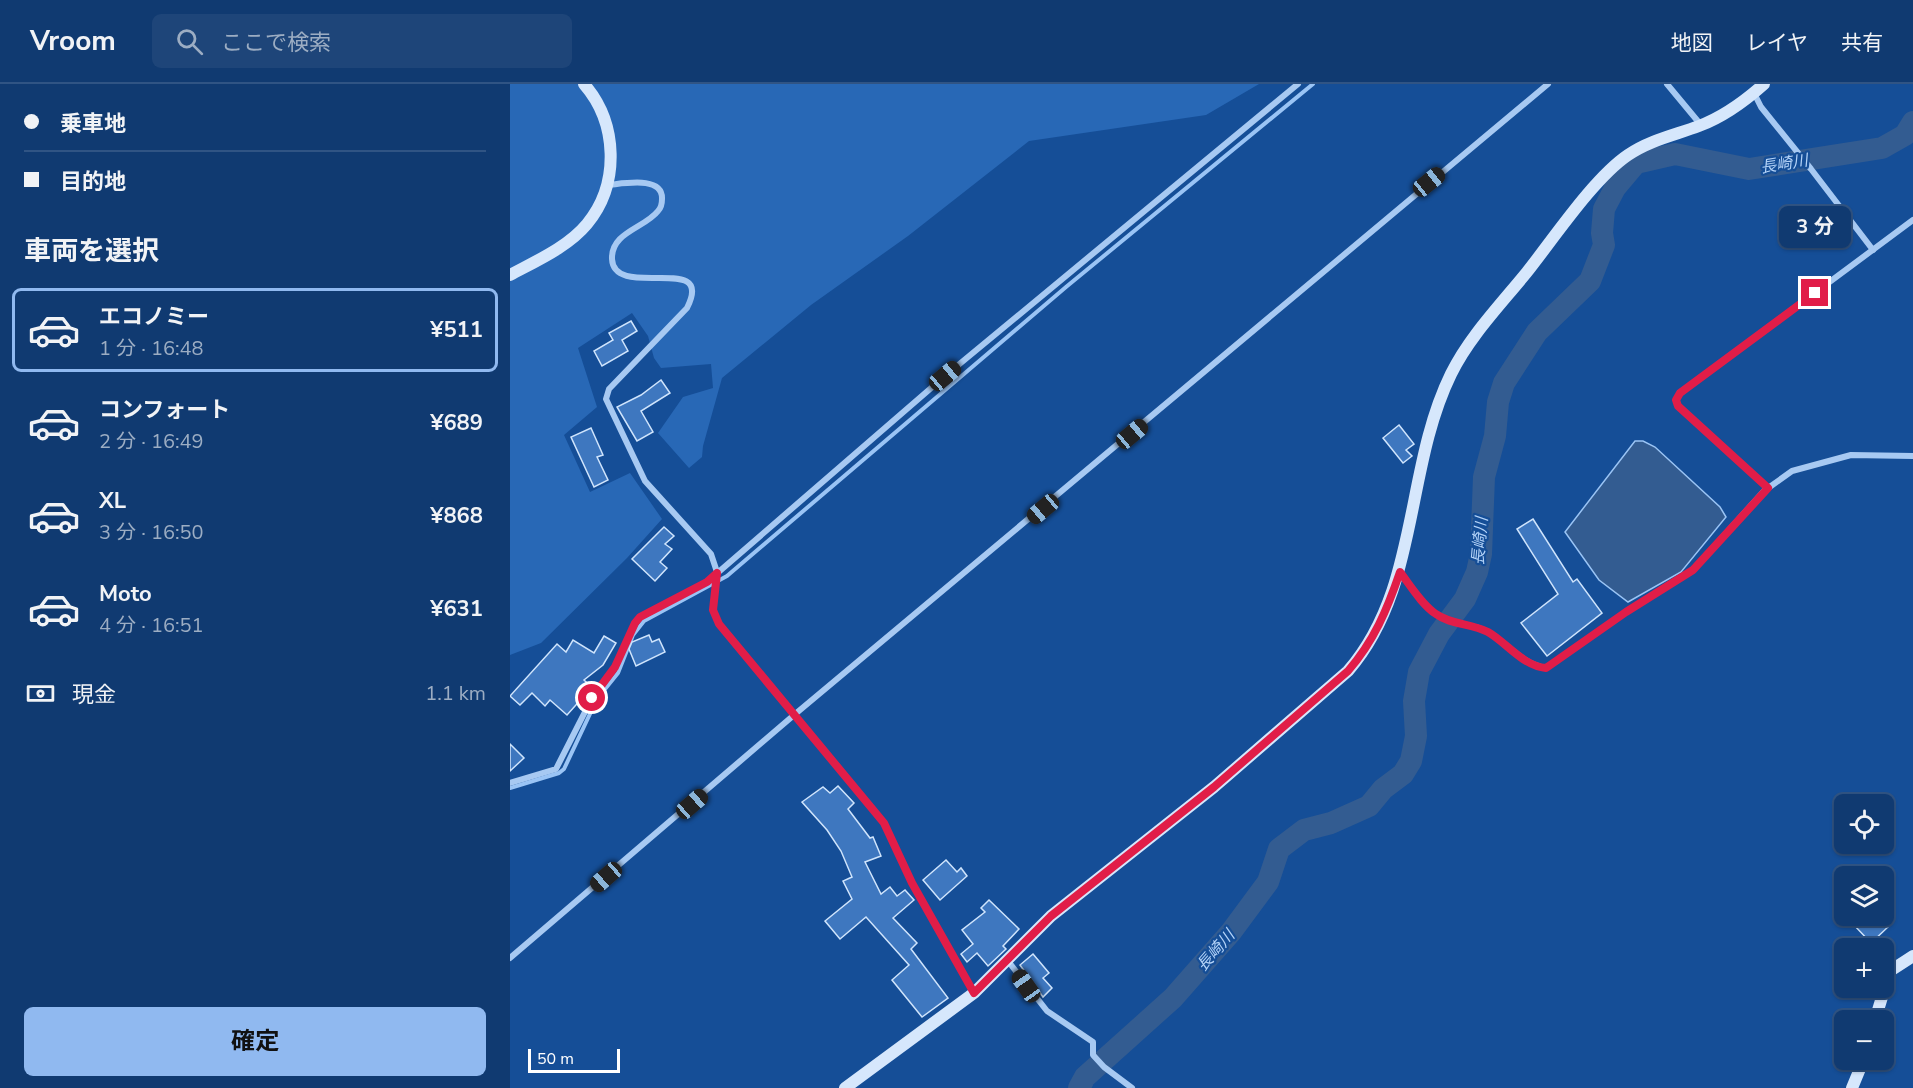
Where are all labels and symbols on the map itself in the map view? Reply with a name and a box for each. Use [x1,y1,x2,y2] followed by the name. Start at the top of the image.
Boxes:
[1759,149,1812,179] water label: 長崎川
[1409,164,1449,200] car
[1779,206,1851,248] callout: 3 分
[1801,279,1828,306] route end
[925,358,965,394] car
[1112,416,1152,452] car
[1023,491,1063,527] car
[1467,514,1493,566] water label: 長崎川
[578,684,605,711] route start
[673,785,711,823] car
[587,858,625,896] car
[1192,924,1241,976] water label: 長崎川
[1008,966,1044,1006] car
[528,1046,620,1074] scale bar

